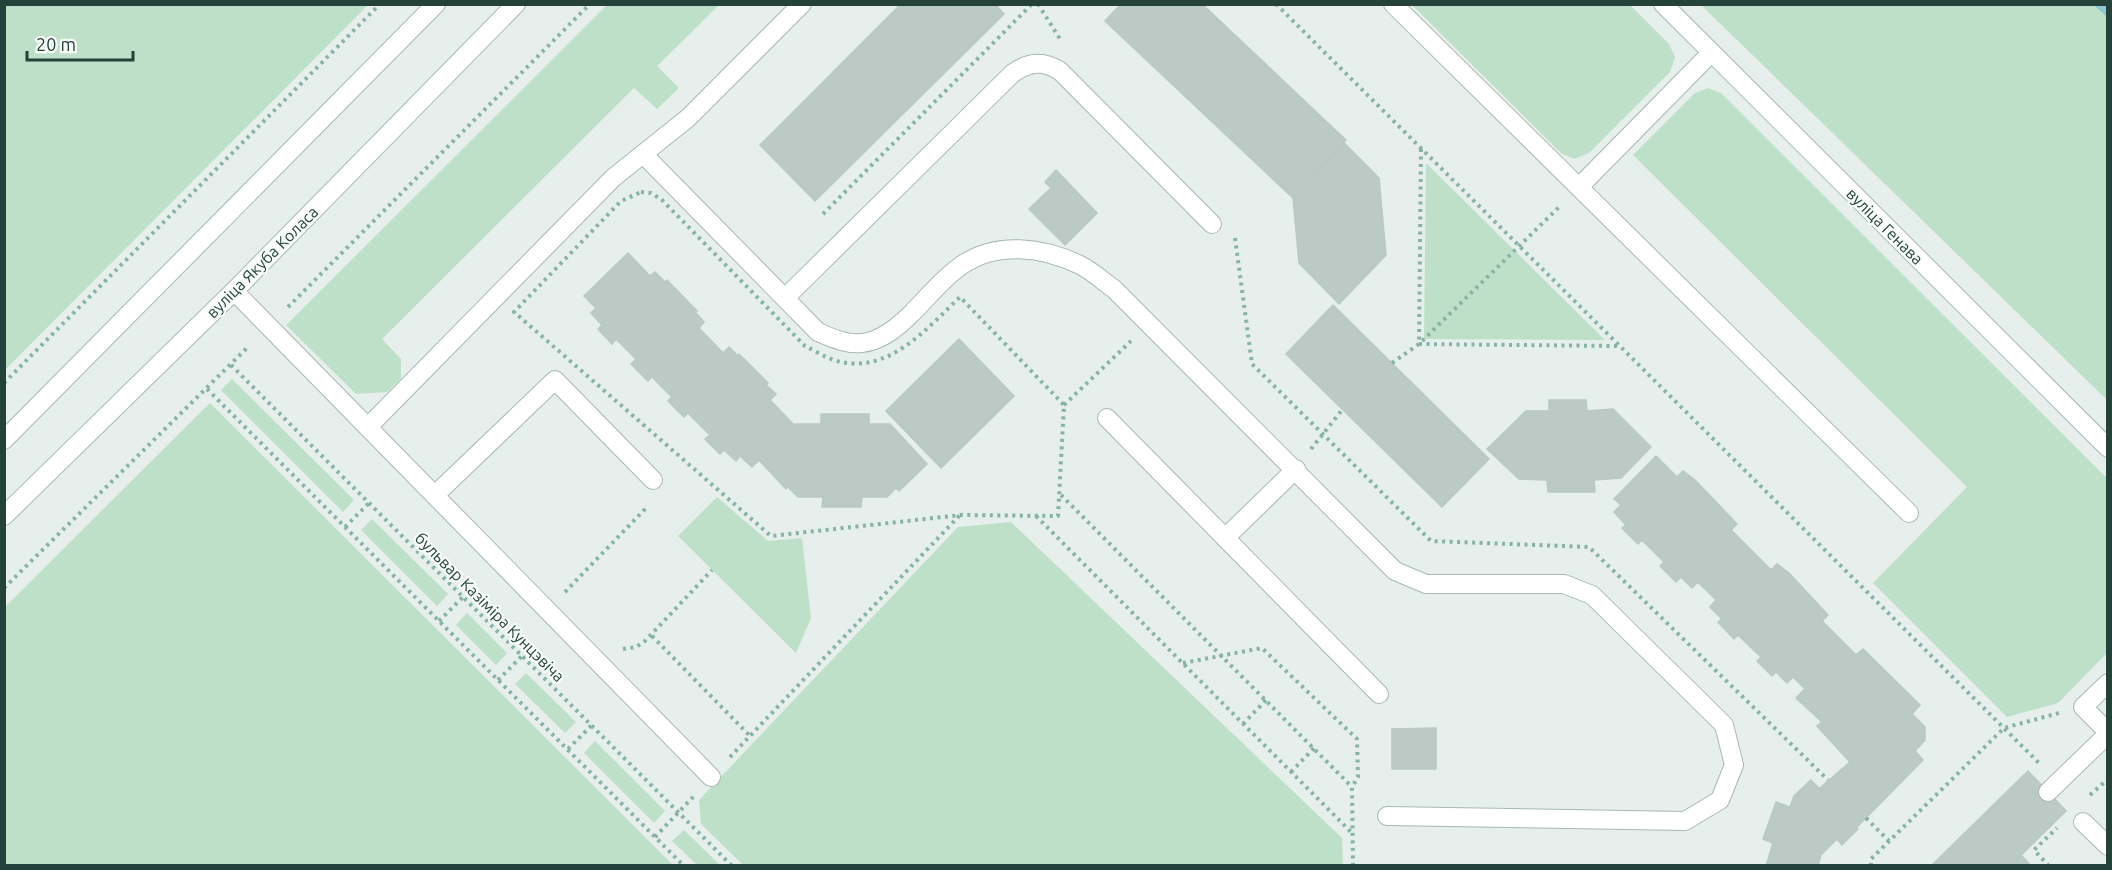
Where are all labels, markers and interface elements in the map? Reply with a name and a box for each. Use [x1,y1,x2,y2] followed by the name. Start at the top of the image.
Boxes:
[27,24,134,62] scale bar
[36,34,76,54] text: 20 m
[1843,184,1927,268] street label: вуліца Генава
[203,203,321,321] street label: вуліца Якуба Коласа
[412,529,568,685] street label: бульвар Казіміра Кунцэвіча

